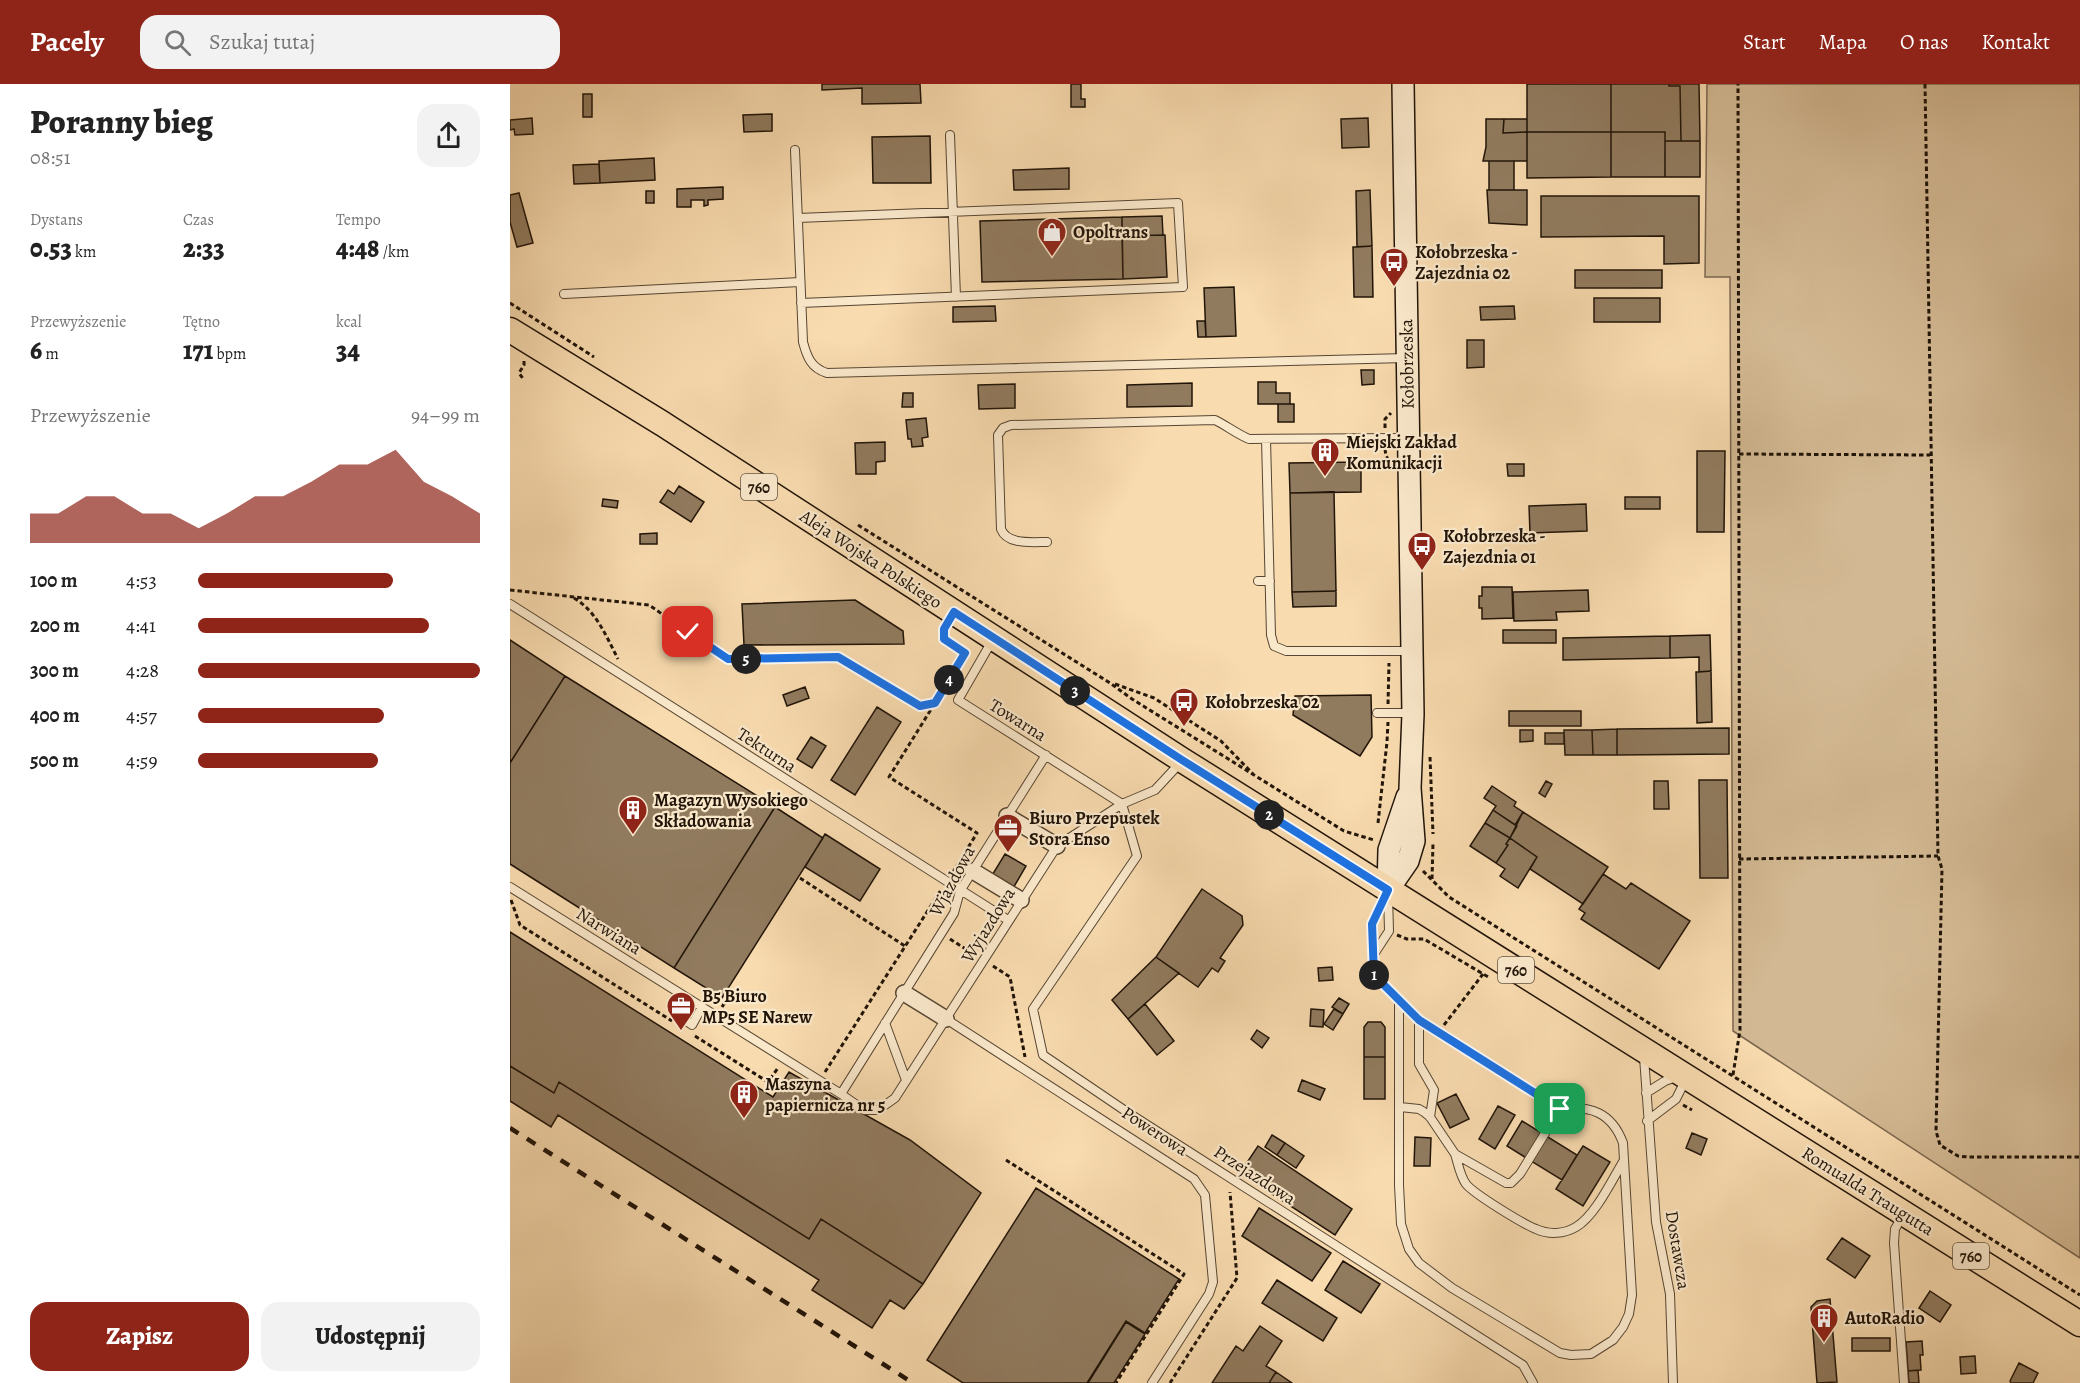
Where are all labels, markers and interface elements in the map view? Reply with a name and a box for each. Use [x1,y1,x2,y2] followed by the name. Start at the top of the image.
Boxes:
[140,15,560,69] search box
[30,23,104,61] text: Pacely
[161,26,194,59] icon: search
[209,27,315,57] text: Szukaj tutaj
[1743,28,1786,56] text: Start
[1819,28,1867,56] text: Mapa
[1900,28,1948,56] text: O nas
[1981,28,2050,56] text: Kontakt
[30,99,213,144] text: Poranny bieg
[417,104,480,167] button: share
[30,144,71,171] text: 08:51
[30,209,83,231] text: Dystans
[183,209,214,231] text: Czas
[336,209,381,231] text: Tempo
[1036,216,1068,258] shop icon: Opoltrans
[1073,220,1148,244] place label: Opoltrans
[30,231,72,266] text: 0.53
[183,231,225,266] text: 2:33
[336,231,380,266] text: 4:48
[1415,240,1518,285] place label: Kołobrzeska - Zajezdnia 02
[72,241,96,263] text: km
[380,241,409,263] text: /km
[1378,246,1410,288] bus stop icon: Kołobrzeska - Zajezdnia 02
[30,311,127,333] text: Przewyższenie
[183,311,220,333] text: Tętno
[336,311,362,333] text: kcal
[1394,318,1420,409] street label: Kołobrzeska
[30,333,42,368] text: 6
[183,333,213,368] text: 171
[336,333,360,368] text: 34
[42,343,59,365] text: m
[213,343,246,365] text: bpm
[30,402,151,429] text: Przewyższenie
[411,402,480,429] text: 94–99 m
[1346,430,1457,475] place label: Miejski Zakład Komunikacji
[1309,436,1341,478] building icon: Miejski Zakład Komunikacji
[741,474,777,500] road number: 760
[794,503,947,614] street label: Aleja Wojska Polskiego
[1443,524,1546,569] place label: Kołobrzeska - Zajezdnia 01
[1406,530,1438,572] bus stop icon: Kołobrzeska - Zajezdnia 01
[30,567,78,594] text: 100 m
[126,567,157,594] text: 4:53
[662,606,713,657] pin
[30,612,80,639] text: 200 m
[126,612,156,639] text: 4:41
[671,615,704,648] icon: check
[731,644,761,674] pin: 5
[743,648,749,670] text: 5
[30,657,79,684] text: 300 m
[126,657,159,684] text: 4:28
[934,665,964,695] pin: 4
[945,669,953,691] text: 4
[1060,676,1090,706] pin: 3
[1072,680,1078,702] text: 3
[1168,686,1200,728] bus stop icon: Kołobrzeska 02
[1205,690,1320,714] place label: Kołobrzeska 02
[985,693,1052,747] street label: Towarna
[30,702,80,729] text: 400 m
[126,702,157,729] text: 4:57
[733,722,802,779] street label: Tekturna
[30,747,79,774] text: 500 m
[126,747,158,774] text: 4:59
[654,788,808,833] place label: Magazyn Wysokiego Składowania
[617,794,649,836] building icon: Magazyn Wysokiego Składowania
[1254,800,1284,830] pin: 2
[1265,804,1273,826] text: 2
[1029,806,1160,851] place label: Biuro Przepustek Stora Enso
[992,812,1024,854] office icon: Biuro Przepustek Stora Enso
[923,841,981,921] street label: Wjazdowa
[955,882,1021,968] street label: Wyjazdowa
[572,902,647,961] street label: Narwiana
[1498,957,1534,983] road number: 760
[1359,960,1389,990] pin: 1
[1371,964,1377,986] text: 1
[702,984,813,1029] place label: B5 Biuro MP5 SE Narew
[665,990,697,1032] office icon: B5 Biuro MP5 SE Narew
[765,1072,886,1117] place label: Maszyna papiernicza nr 5
[728,1078,760,1120] building icon: Maszyna papiernicza nr 5
[1534,1083,1585,1134] pin
[1543,1092,1576,1125] icon: arrive
[1117,1101,1193,1162] street label: Powerowa
[1209,1140,1301,1211] street label: Przejazdowa
[1797,1141,1939,1242] street label: Romualda Traugutta
[1660,1209,1696,1292] street label: Dostawcza
[1953,1243,1989,1269] road number: 760
[30,1302,249,1371] button: Zapisz
[261,1302,480,1371] button: Udostępnij
[1808,1302,1840,1344] building icon: AutoRadio
[1844,1306,1925,1330] place label: AutoRadio

